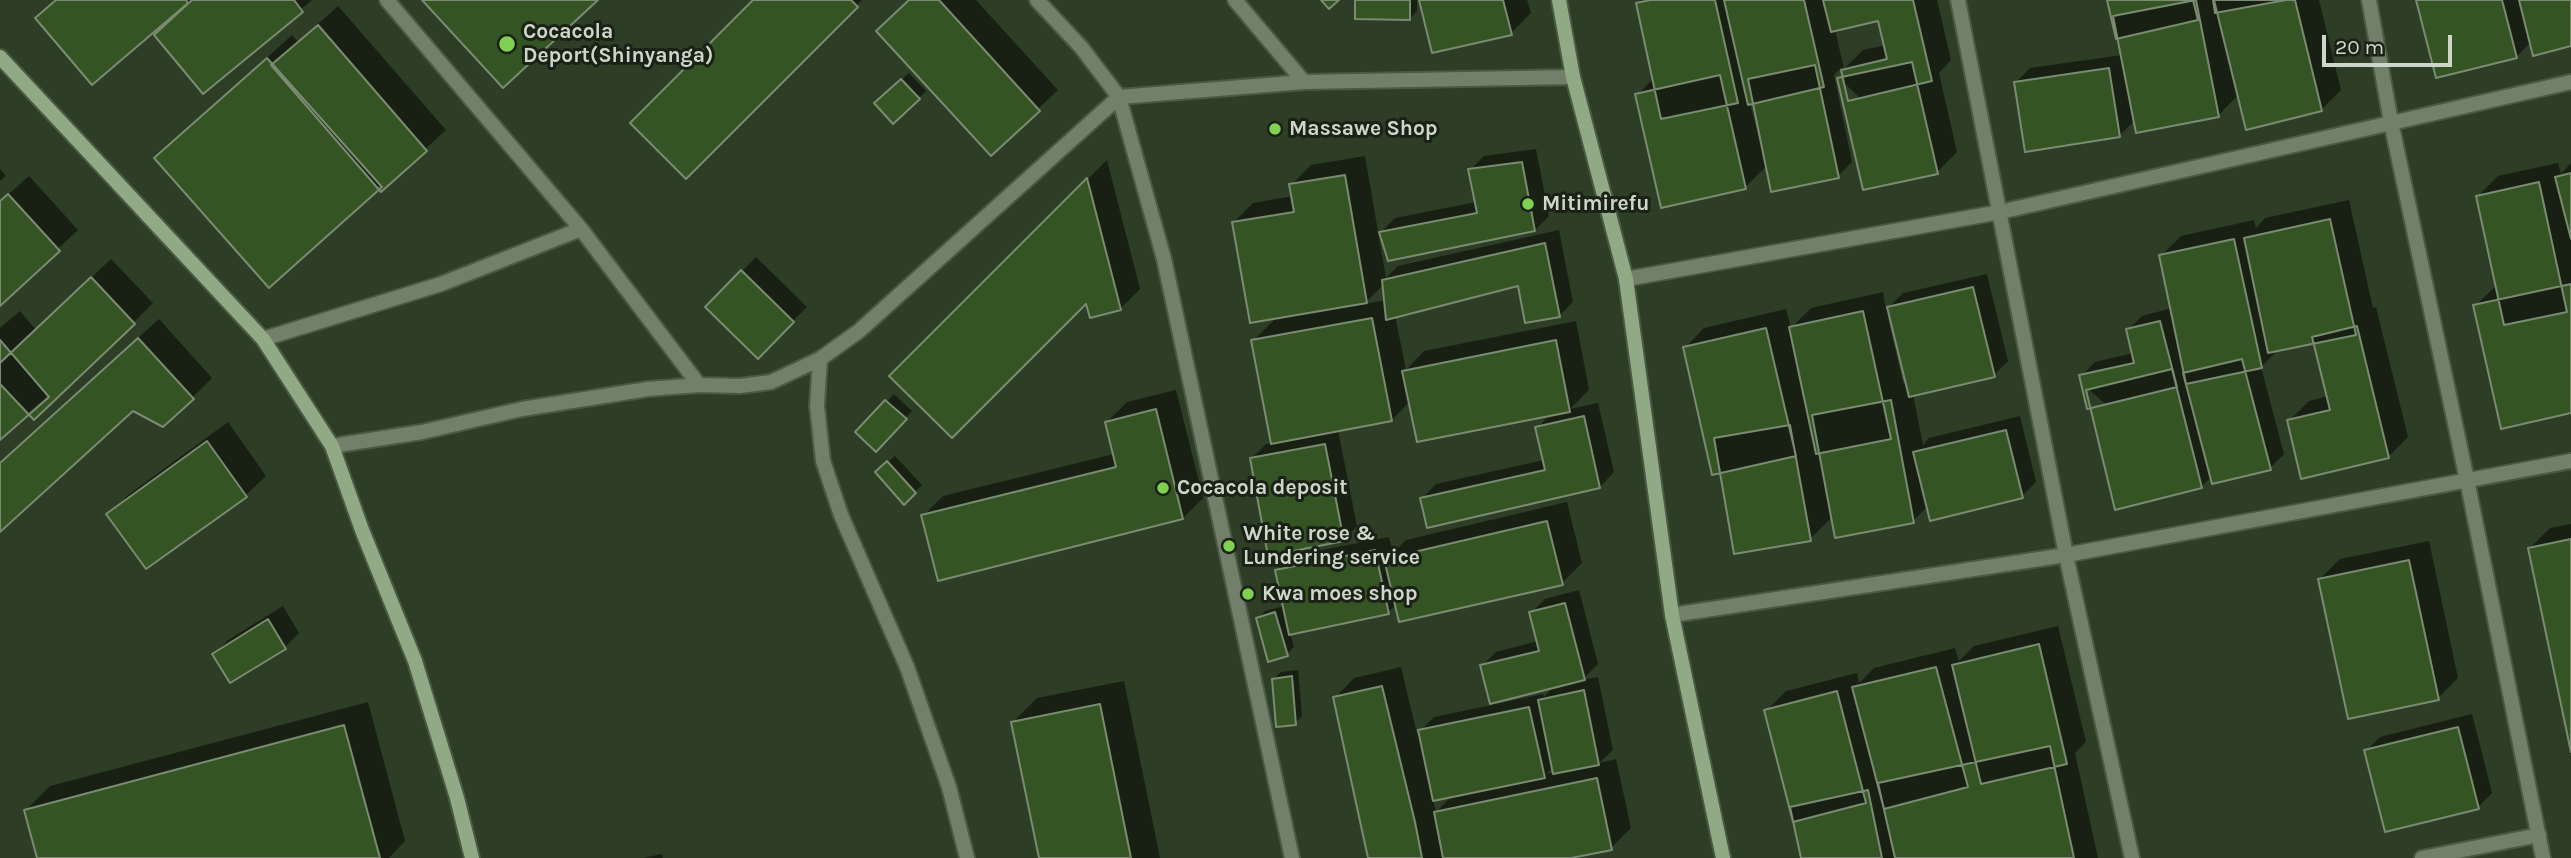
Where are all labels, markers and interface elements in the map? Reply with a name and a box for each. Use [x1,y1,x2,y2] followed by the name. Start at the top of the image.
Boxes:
[523,19,713,69] place label: Cocacola Deport(Shinyanga)
[2326,21,2456,65] scale bar
[497,34,517,54] marker: Cocacola Deport(Shinyanga)
[2335,35,2384,59] text: 20 m
[1289,116,1438,142] place label: Massawe Shop
[1267,121,1283,137] marker: Massawe Shop
[1542,191,1649,217] place label: Mitimirefu
[1520,196,1536,212] marker: Mitimirefu
[1177,475,1348,501] place label: Cocacola deposit
[1155,480,1171,496] marker: Cocacola deposit
[1243,521,1420,571] place label: White rose & Lundering service
[1221,538,1237,554] marker: White rose & Lundering service
[1262,581,1417,607] place label: Kwa moes shop
[1240,586,1256,602] marker: Kwa moes shop

